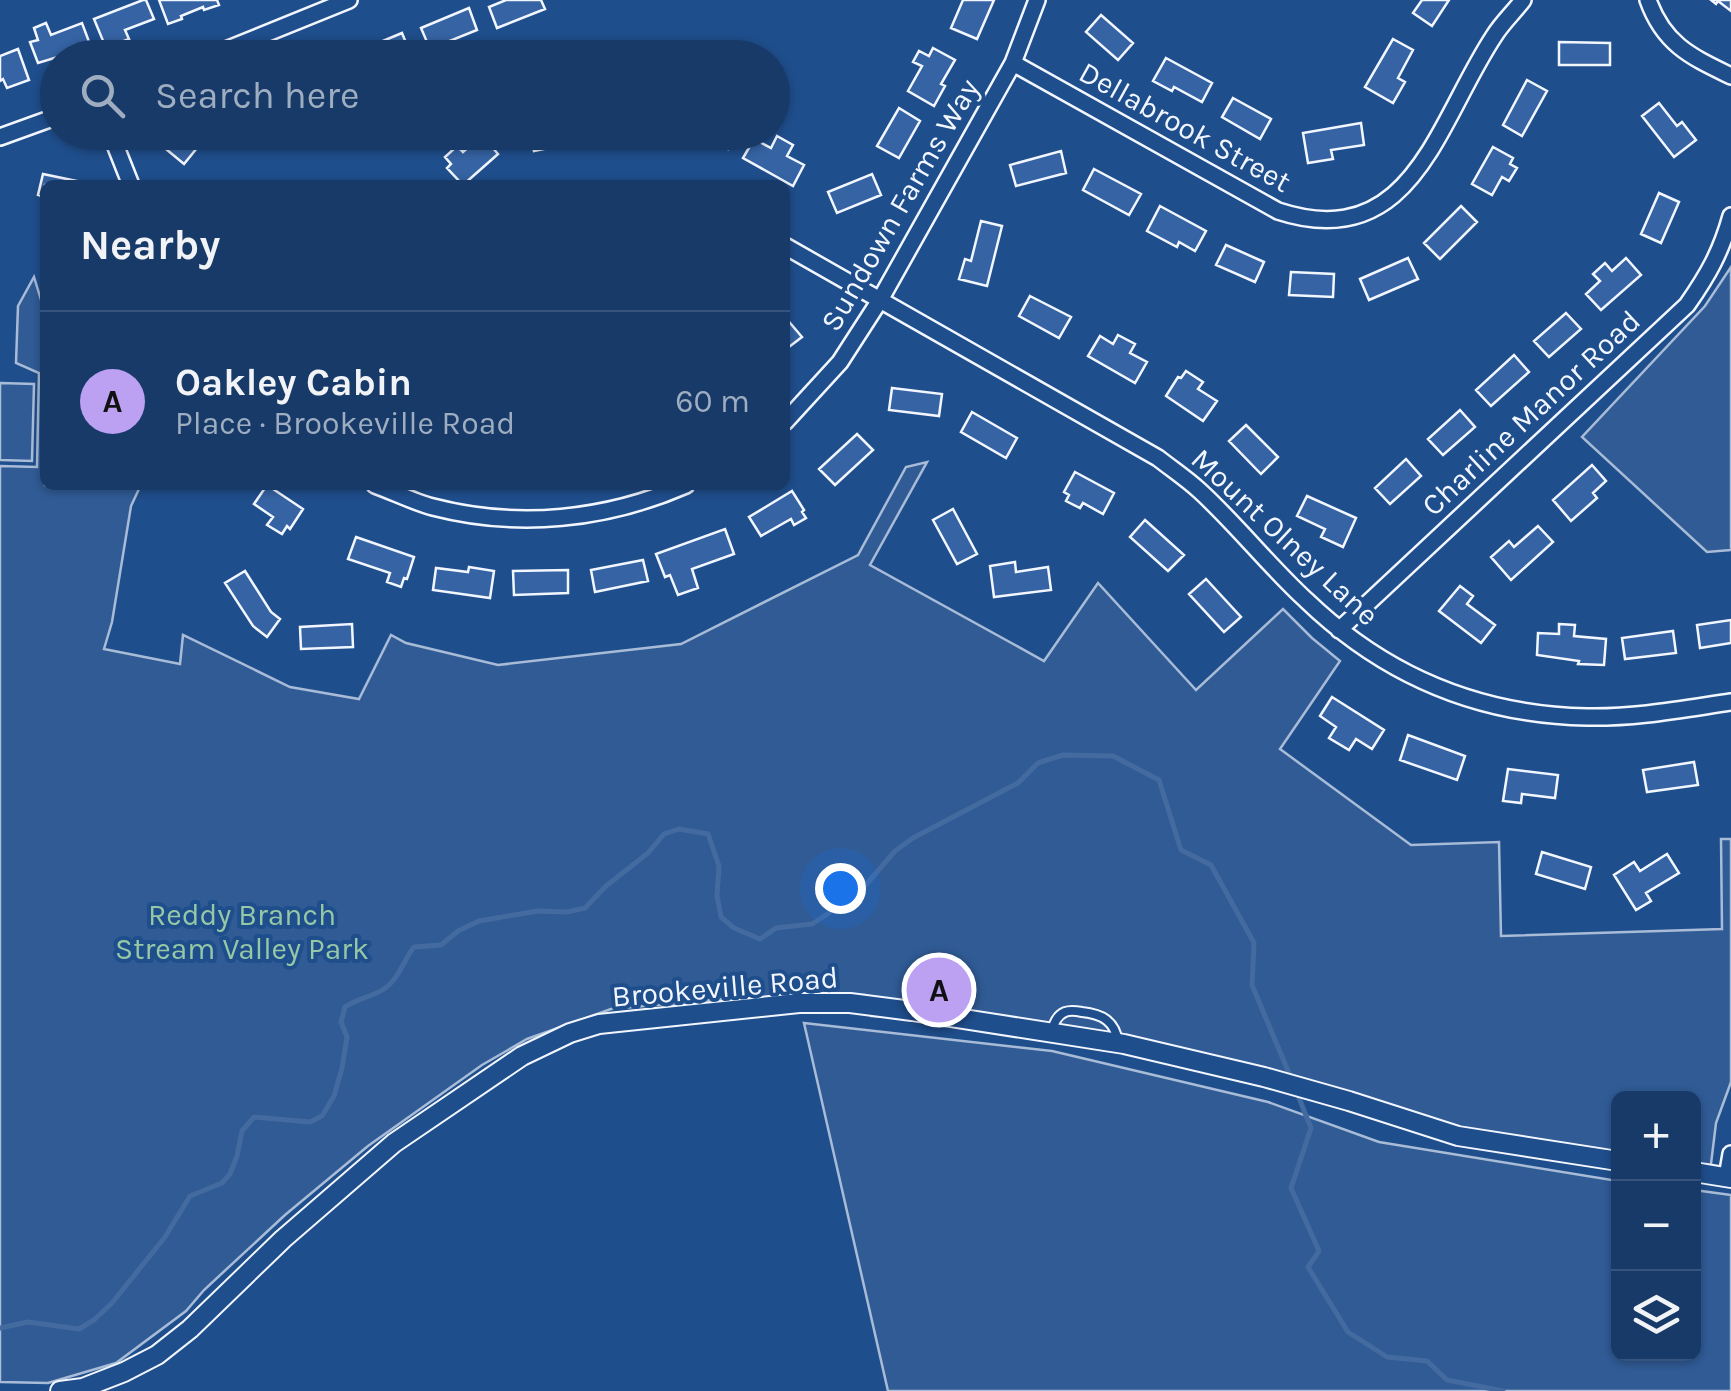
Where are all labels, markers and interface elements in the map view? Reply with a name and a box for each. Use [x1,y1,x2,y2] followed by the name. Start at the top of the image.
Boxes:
[40,40,790,150] search box
[1073,54,1297,200] street label: Dellabrook Street
[75,68,130,123] icon: search
[813,72,987,337] street label: Sundown Farms Way
[155,73,359,118] text: Search here
[80,220,220,270] text: Nearby
[1414,303,1648,523] street label: Charline Manor Road
[175,360,412,405] text: Oakley Cabin
[102,383,123,420] text: A
[675,383,750,420] text: 60 m
[175,405,515,442] text: Place · Brookeville Road
[1184,441,1386,633] street label: Mount Olney Lane
[815,863,866,914] your location
[115,897,369,967] park label: Reddy Branch Stream Valley Park
[906,952,972,1028] pin: A
[610,959,840,1015] street label: Brookeville Road
[1611,1091,1701,1361] map controls
[1611,1091,1701,1181] button: +
[1611,1181,1701,1271] button: −
[1611,1271,1701,1361] button: layers

